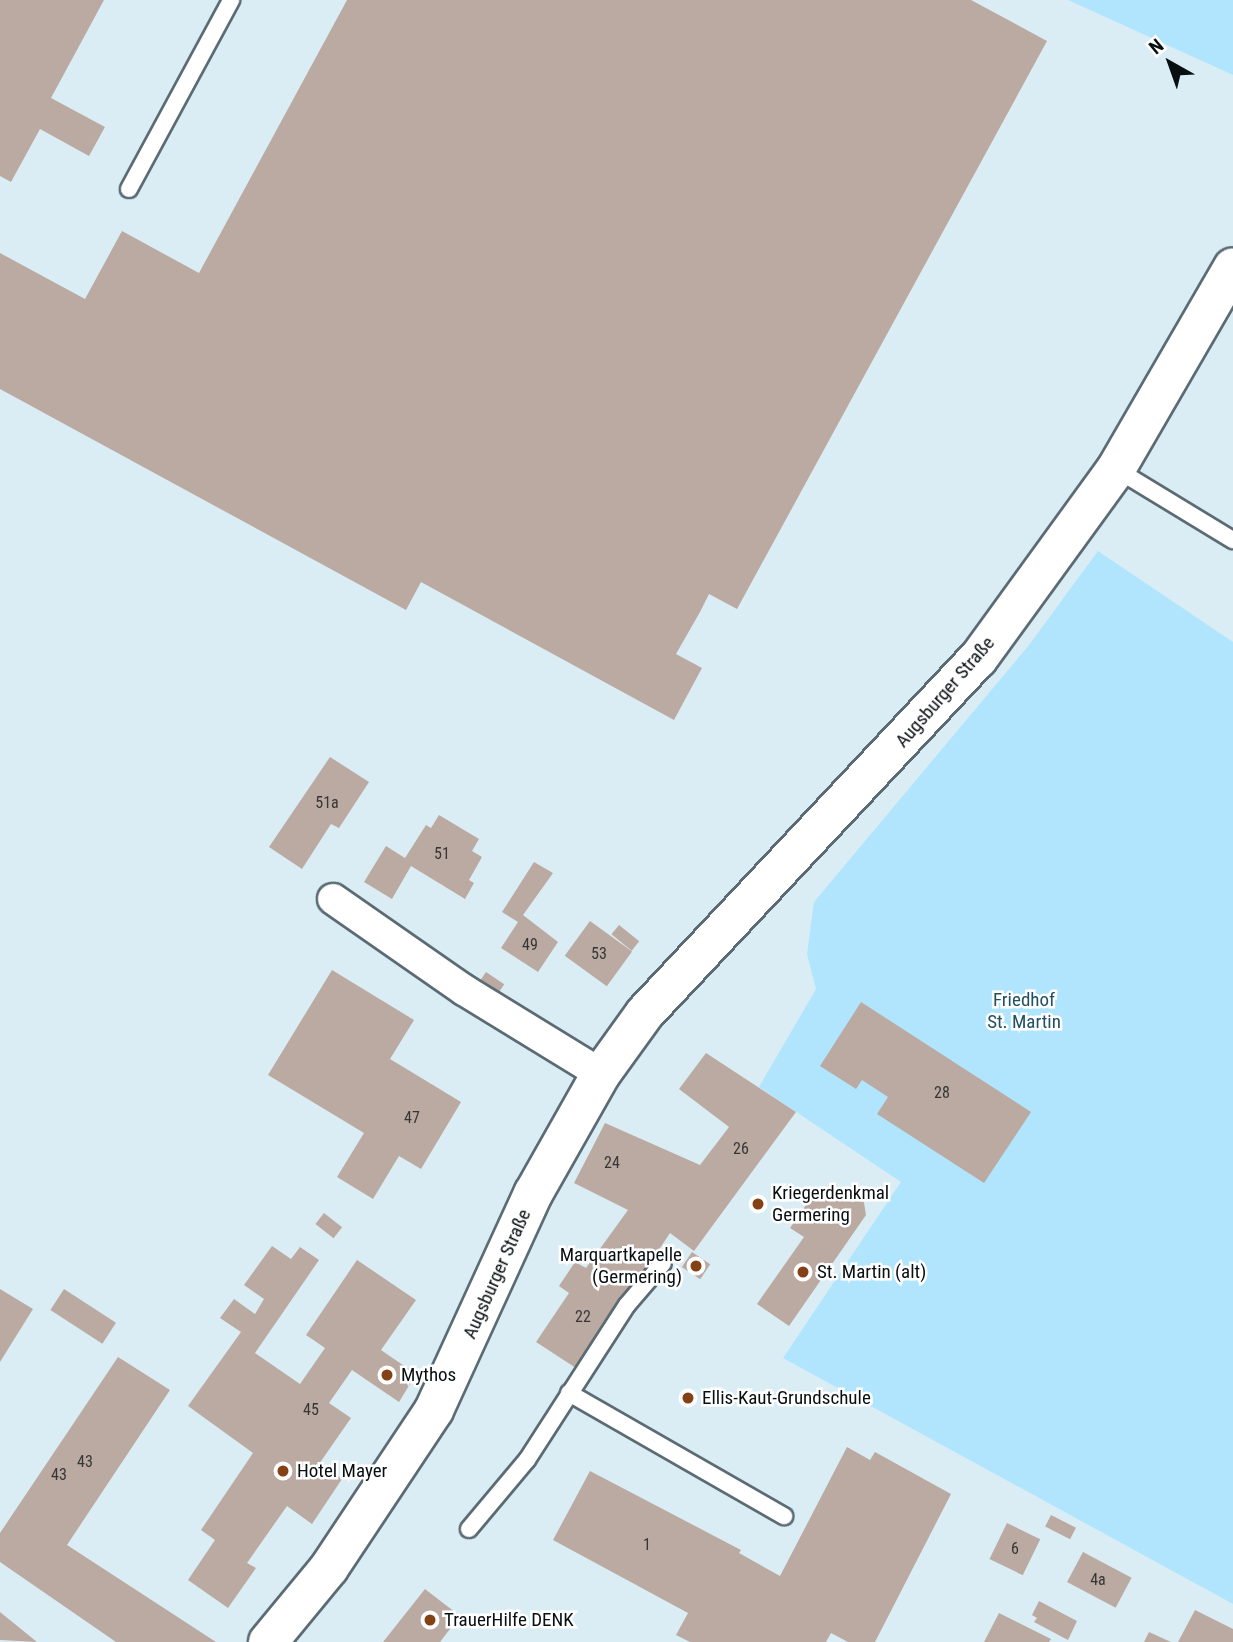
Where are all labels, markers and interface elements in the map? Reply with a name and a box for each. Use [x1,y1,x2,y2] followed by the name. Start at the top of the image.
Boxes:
[1135,28,1205,98] north arrow
[1144,34,1168,59] text: N
[891,632,999,752] street label: Augsburger Straße
[315,793,339,813] house number: 51a
[434,844,450,864] house number: 51
[522,935,538,955] house number: 49
[591,944,607,964] house number: 53
[987,989,1061,1033] park label: Friedhof St. Martin
[934,1083,950,1103] house number: 28
[404,1108,420,1128] house number: 47
[733,1139,749,1159] house number: 26
[604,1153,620,1173] house number: 24
[772,1182,889,1226] place label: Kriegerdenkmal Germering
[750,1196,766,1212] marker: Kriegerdenkmal Germering
[458,1206,536,1342] street label: Augsburger Straße
[560,1244,682,1288] place label: Marquartkapelle (Germering)
[688,1258,704,1274] marker: Marquartkapelle (Germering)
[817,1261,926,1283] place label: St. Martin (alt)
[795,1264,811,1280] marker: St. Martin (alt)
[575,1307,591,1327] house number: 22
[401,1364,456,1386] place label: Mythos
[379,1367,395,1383] marker: Mythos
[702,1387,871,1409] place label: Ellis-Kaut-Grundschule
[680,1390,696,1406] marker: Ellis-Kaut-Grundschule
[303,1400,319,1420] house number: 45
[77,1452,93,1472] house number: 43
[297,1460,387,1482] place label: Hotel Mayer
[275,1463,291,1479] marker: Hotel Mayer
[51,1465,67,1485] house number: 43
[643,1535,651,1555] house number: 1
[1011,1539,1019,1559] house number: 6
[1090,1570,1106,1590] house number: 4a
[444,1609,574,1631] place label: TrauerHilfe DENK
[422,1612,438,1628] marker: TrauerHilfe DENK

